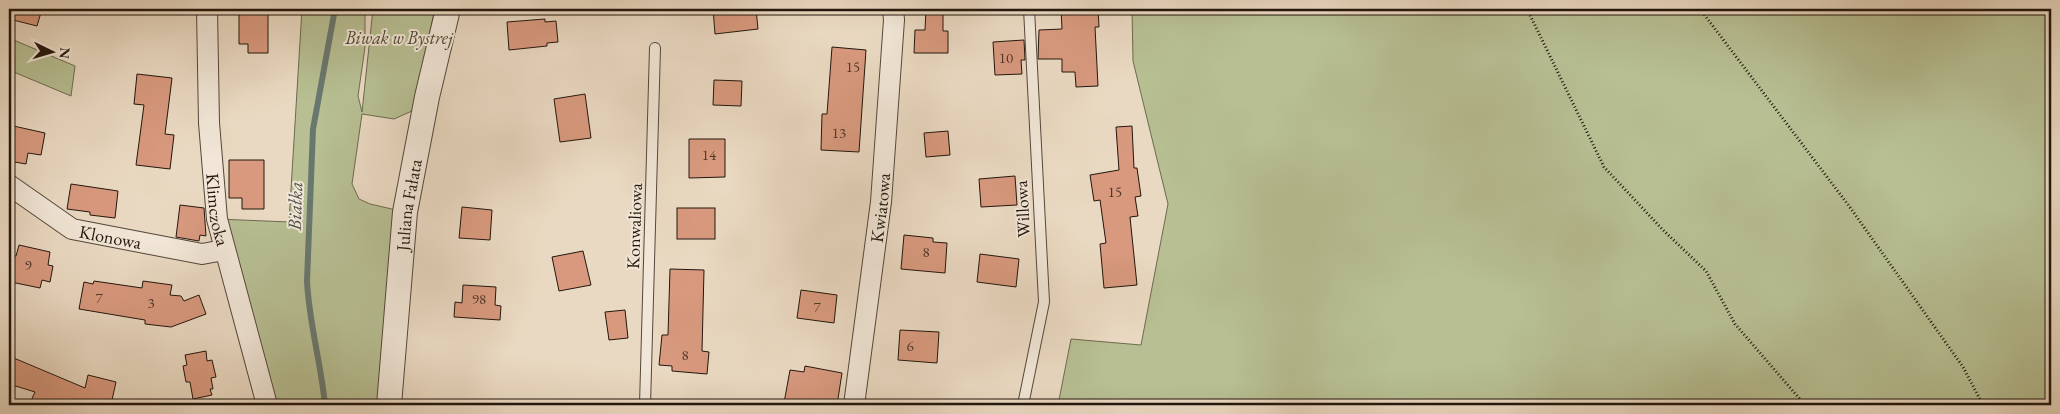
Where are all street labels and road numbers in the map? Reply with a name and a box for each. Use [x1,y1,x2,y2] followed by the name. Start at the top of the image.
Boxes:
[390,156,427,254] street label: Juliana Fałata
[864,171,895,244] street label: Kwiatowa
[202,172,235,249] street label: Klimczoka
[1009,179,1035,238] street label: Willowa
[621,182,647,269] street label: Konwaliowa
[77,219,144,254] street label: Klonowa

